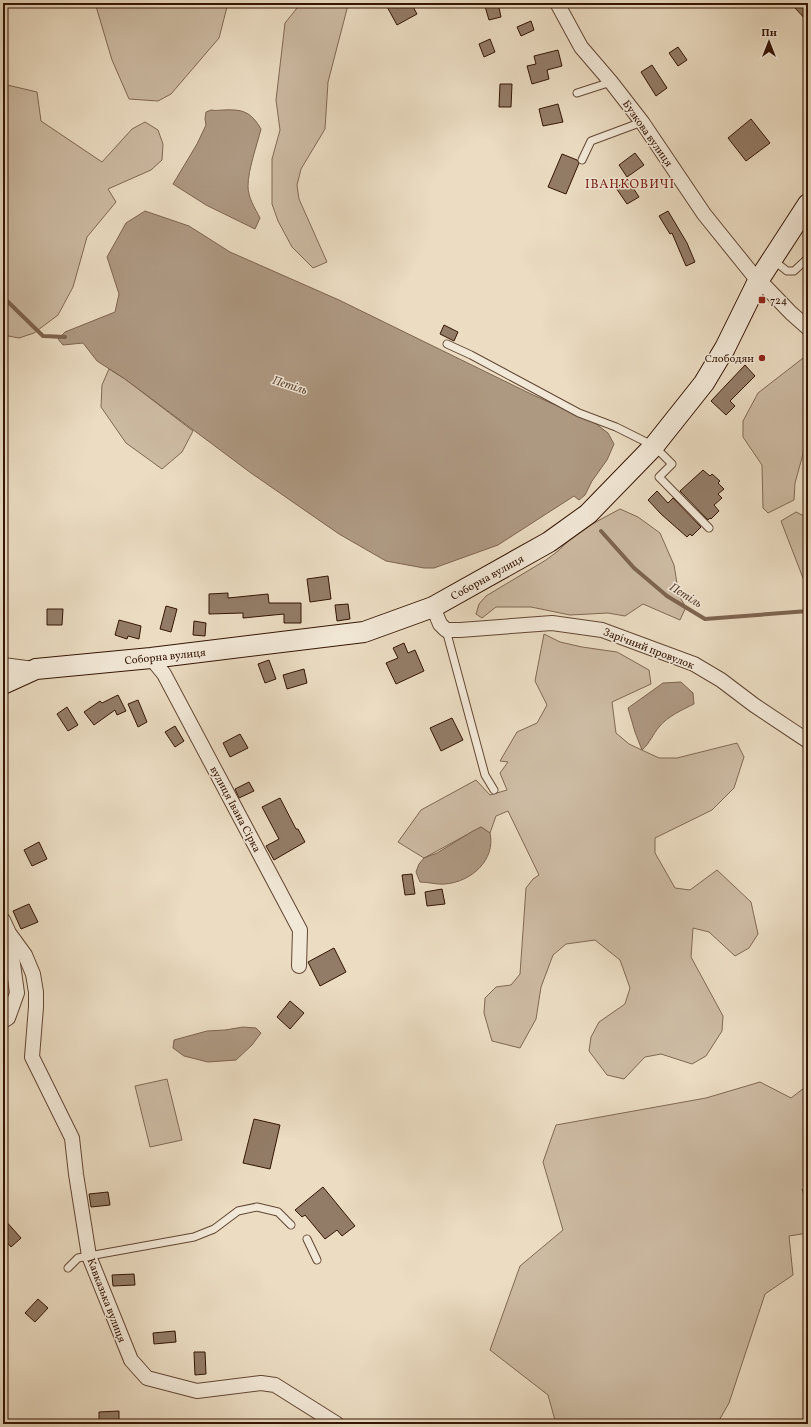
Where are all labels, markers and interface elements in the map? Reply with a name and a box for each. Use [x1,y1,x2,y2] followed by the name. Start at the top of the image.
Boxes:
[749,22,789,62] north arrow
[761,26,777,41] text: Пн
[618,97,676,170] street label: Бузкова вулиця
[585,176,675,194] district label: ІВАНКОВИЧІ
[770,294,788,309] place label: 724
[757,295,767,305] marker: 724
[705,352,754,367] place label: Слободян
[757,353,767,363] marker: Слободян
[270,373,309,399] water label: Петіль
[448,552,527,605] street label: Соборна вулиця
[666,580,705,612] water label: Петіль
[601,625,696,674] street label: Зарічний провулок
[124,646,207,669] street label: Соборна вулиця
[206,764,264,856] street label: вулиця Івана Сірка
[83,1256,129,1345] street label: Кавказька вулиця

